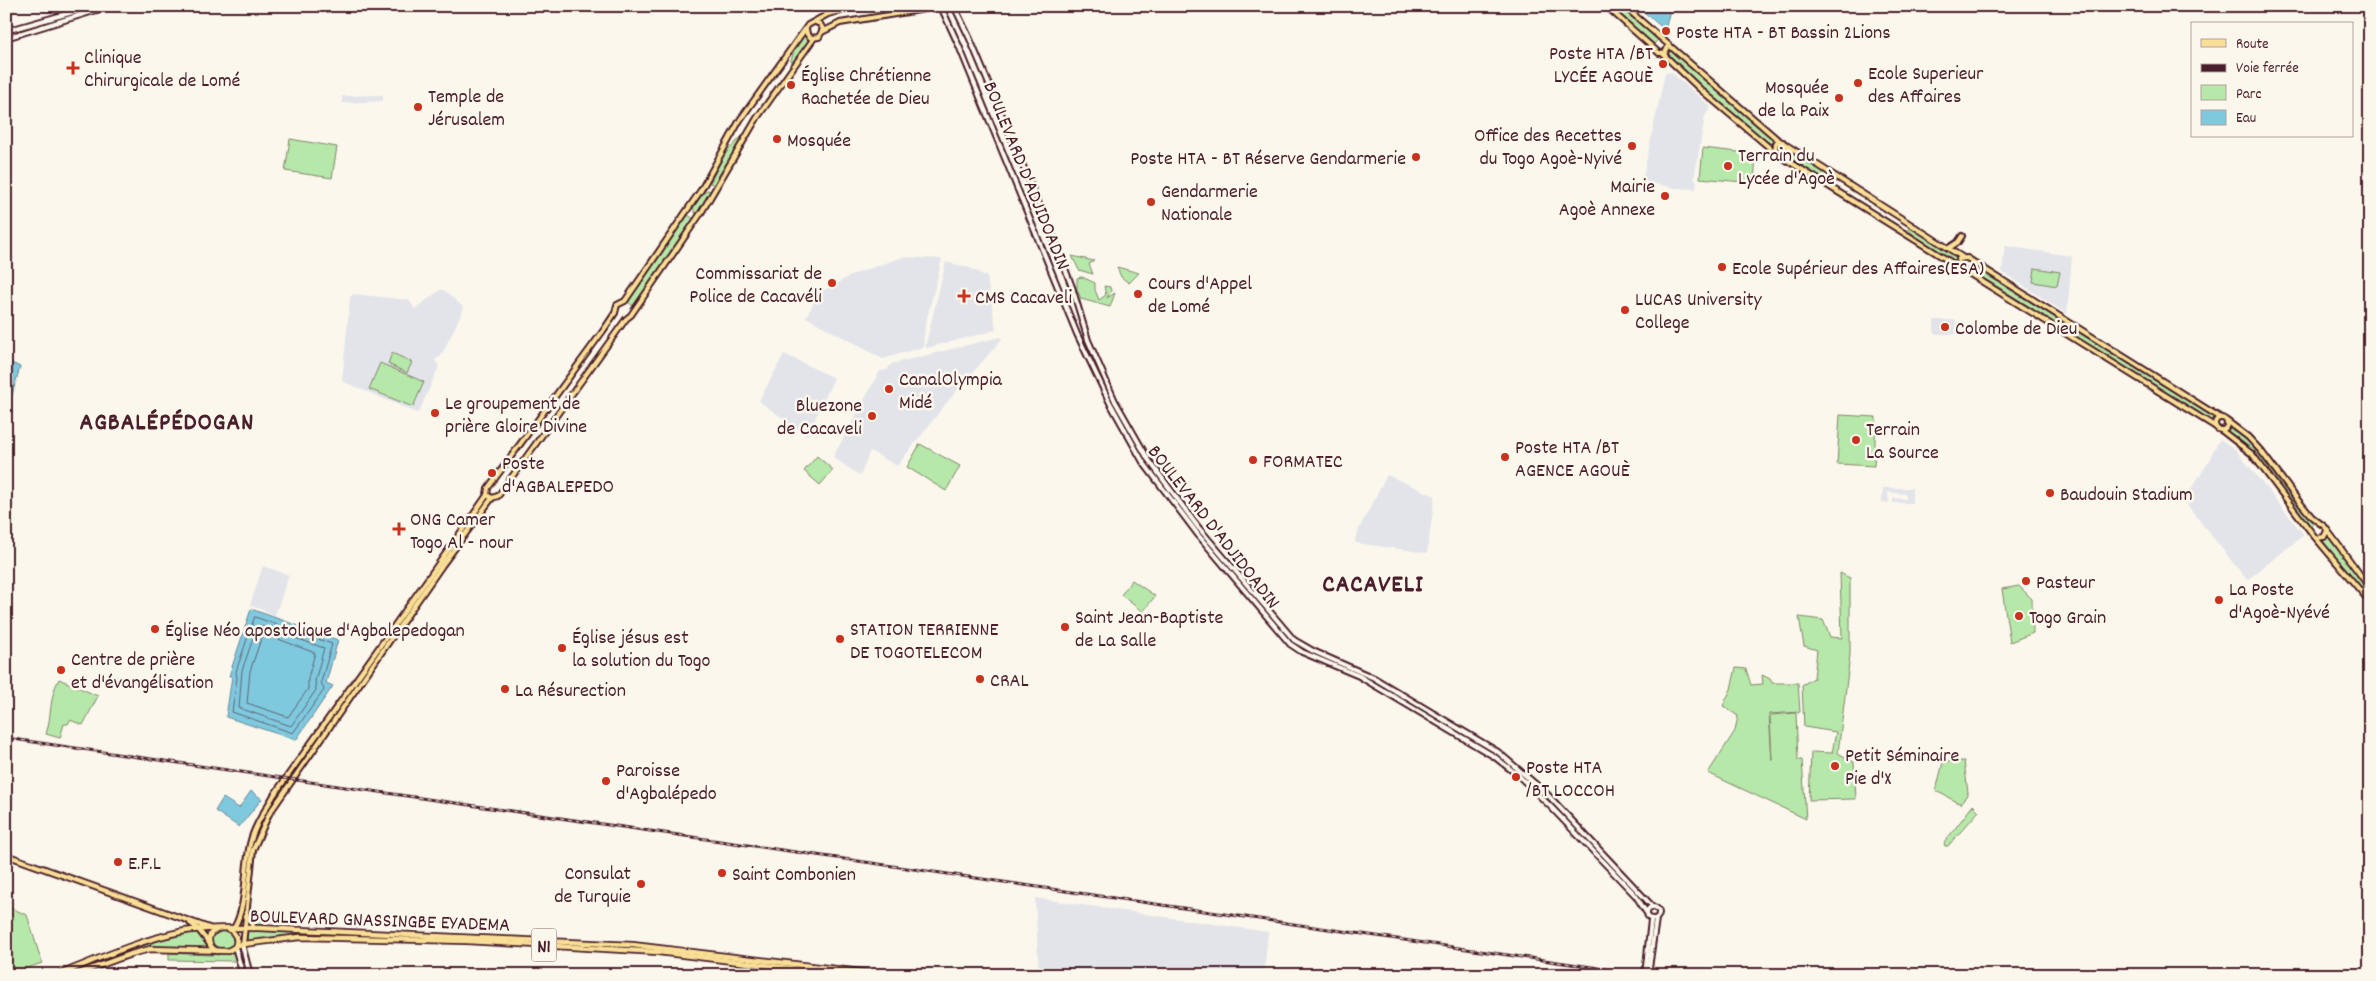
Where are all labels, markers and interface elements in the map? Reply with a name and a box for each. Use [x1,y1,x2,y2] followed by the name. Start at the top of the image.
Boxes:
[1676,20,1891,48] place label: Poste HTA - BT Bassin 2Lions
[2191,22,2354,138] legend
[1660,25,1672,37] marker: Poste HTA - BT Bassin 2Lions
[2236,34,2269,56] text: Route
[1549,41,1653,92] place label: Poste HTA /BT LYCÉE AGOUÈ
[84,45,240,96] place label: Clinique Chirurgicale de Lomé
[1657,58,1669,70] marker: Poste HTA /BT LYCÉE AGOUÈ
[2236,58,2299,80] text: Voie ferrée
[66,61,80,75] marker: Clinique Chirurgicale de Lomé
[1868,61,1984,112] place label: Ecole Superieur des Affaires
[801,63,931,114] place label: Église Chrétienne Rachetée de Dieu
[1758,75,1830,126] place label: Mosquée de la Paix
[1852,77,1864,89] marker: Ecole Superieur des Affaires
[975,78,1076,275] street label: BOULEVARD D'ADJIDOADIN
[785,79,797,91] marker: Église Chrétienne Rachetée de Dieu
[428,84,505,135] place label: Temple de Jérusalem
[2236,84,2261,106] text: Parc
[1833,92,1845,104] marker: Mosquée de la Paix
[412,101,424,113] marker: Temple de Jérusalem
[2236,108,2256,130] text: Eau
[1474,123,1622,174] place label: Office des Recettes du Togo Agoè-Nyivé
[787,128,851,156] place label: Mosquée
[771,133,783,145] marker: Mosquée
[1626,140,1638,152] marker: Office des Recettes du Togo Agoè-Nyivé
[1738,143,1835,194] place label: Terrain du Lycée d'Agoè
[1130,146,1406,174] place label: Poste HTA - BT Réserve Gendarmerie
[1410,151,1422,163] marker: Poste HTA - BT Réserve Gendarmerie
[1722,160,1734,172] marker: Terrain du Lycée d'Agoè
[1559,174,1655,225] place label: Mairie Agoè Annexe
[1161,179,1258,230] place label: Gendarmerie Nationale
[1659,190,1671,202] marker: Mairie Agoè Annexe
[1145,196,1157,208] marker: Gendarmerie Nationale
[1732,256,1984,284] place label: Ecole Supérieur des Affaires(ESA)
[689,261,822,312] place label: Commissariat de Police de Cacavéli
[1716,261,1728,273] marker: Ecole Supérieur des Affaires(ESA)
[1148,271,1252,322] place label: Cours d'Appel de Lomé
[826,277,838,289] marker: Commissariat de Police de Cacavéli
[975,285,1073,313] place label: CMS Cacaveli
[1635,287,1763,338] place label: LUCAS University College
[1132,288,1144,300] marker: Cours d'Appel de Lomé
[957,289,971,303] marker: CMS Cacaveli
[1619,304,1631,316] marker: LUCAS University College
[1955,316,2077,344] place label: Colombe de Dieu
[1939,321,1951,333] marker: Colombe de Dieu
[899,367,1003,418] place label: CanalOlympia Midé
[883,383,895,395] marker: CanalOlympia Midé
[445,391,587,442] place label: Le groupement de prière Gloire Divine
[777,393,862,444] place label: Bluezone de Cacaveli
[80,406,254,442] district label: AGBALÉPÉDOGAN
[429,407,441,419] marker: Le groupement de prière Gloire Divine
[866,410,878,422] marker: Bluezone de Cacaveli
[1866,417,1939,468] place label: Terrain La Source
[1850,434,1862,446] marker: Terrain La Source
[1515,435,1630,486] place label: Poste HTA /BT AGENCE AGOUÈ
[1140,440,1286,616] street label: BOULEVARD D'ADJIDOADIN
[1263,449,1343,477] place label: FORMATEC
[502,451,614,502] place label: Poste d'AGBALEPEDO
[1499,451,1511,463] marker: Poste HTA /BT AGENCE AGOUÈ
[1247,454,1259,466] marker: FORMATEC
[486,467,498,479] marker: Poste d'AGBALEPEDO
[2060,482,2193,510] place label: Baudouin Stadium
[2044,487,2056,499] marker: Baudouin Stadium
[410,507,514,558] place label: ONG Camer Togo Al - nour
[392,522,406,536] marker: ONG Camer Togo Al - nour
[1322,568,1424,604] district label: CACAVELI
[2036,570,2096,598] place label: Pasteur
[2020,575,2032,587] marker: Pasteur
[2229,577,2330,628] place label: La Poste d'Agoè-Nyévé
[2213,594,2225,606] marker: La Poste d'Agoè-Nyévé
[1075,605,1224,656] place label: Saint Jean-Baptiste de La Salle
[2029,605,2106,633] place label: Togo Grain
[2013,610,2025,622] marker: Togo Grain
[850,617,999,668] place label: STATION TERRIENNE DE TOGOTELECOM
[165,618,465,646] place label: Église Néo apostolique d'Agbalepedogan
[1059,621,1071,633] marker: Saint Jean-Baptiste de La Salle
[149,623,161,635] marker: Église Néo apostolique d'Agbalepedogan
[572,625,711,676] place label: Église jésus est la solution du Togo
[834,633,846,645] marker: STATION TERRIENNE DE TOGOTELECOM
[556,642,568,654] marker: Église jésus est la solution du Togo
[71,647,213,698] place label: Centre de prière et d'évangélisation
[55,664,67,676] marker: Centre de prière et d'évangélisation
[990,668,1029,696] place label: CRAL
[974,673,986,685] marker: CRAL
[515,678,626,706] place label: La Résurection
[499,683,511,695] marker: La Résurection
[1845,743,1959,794] place label: Petit Séminaire Pie d'X
[1526,755,1615,806] place label: Poste HTA /BT LOCCOH
[616,758,717,809] place label: Paroisse d'Agbalépedo
[1829,760,1841,772] marker: Petit Séminaire Pie d'X
[1510,771,1522,783] marker: Poste HTA /BT LOCCOH
[600,775,612,787] marker: Paroisse d'Agbalépedo
[128,851,161,879] place label: E.F.L
[112,856,124,868] marker: E.F.L
[554,861,631,912] place label: Consulat de Turquie
[732,862,856,890] place label: Saint Combonien
[716,867,728,879] marker: Saint Combonien
[635,878,647,890] marker: Consulat de Turquie
[249,903,511,941] street label: BOULEVARD GNASSINGBE EYADEMA
[532,928,556,962] road number: N1

